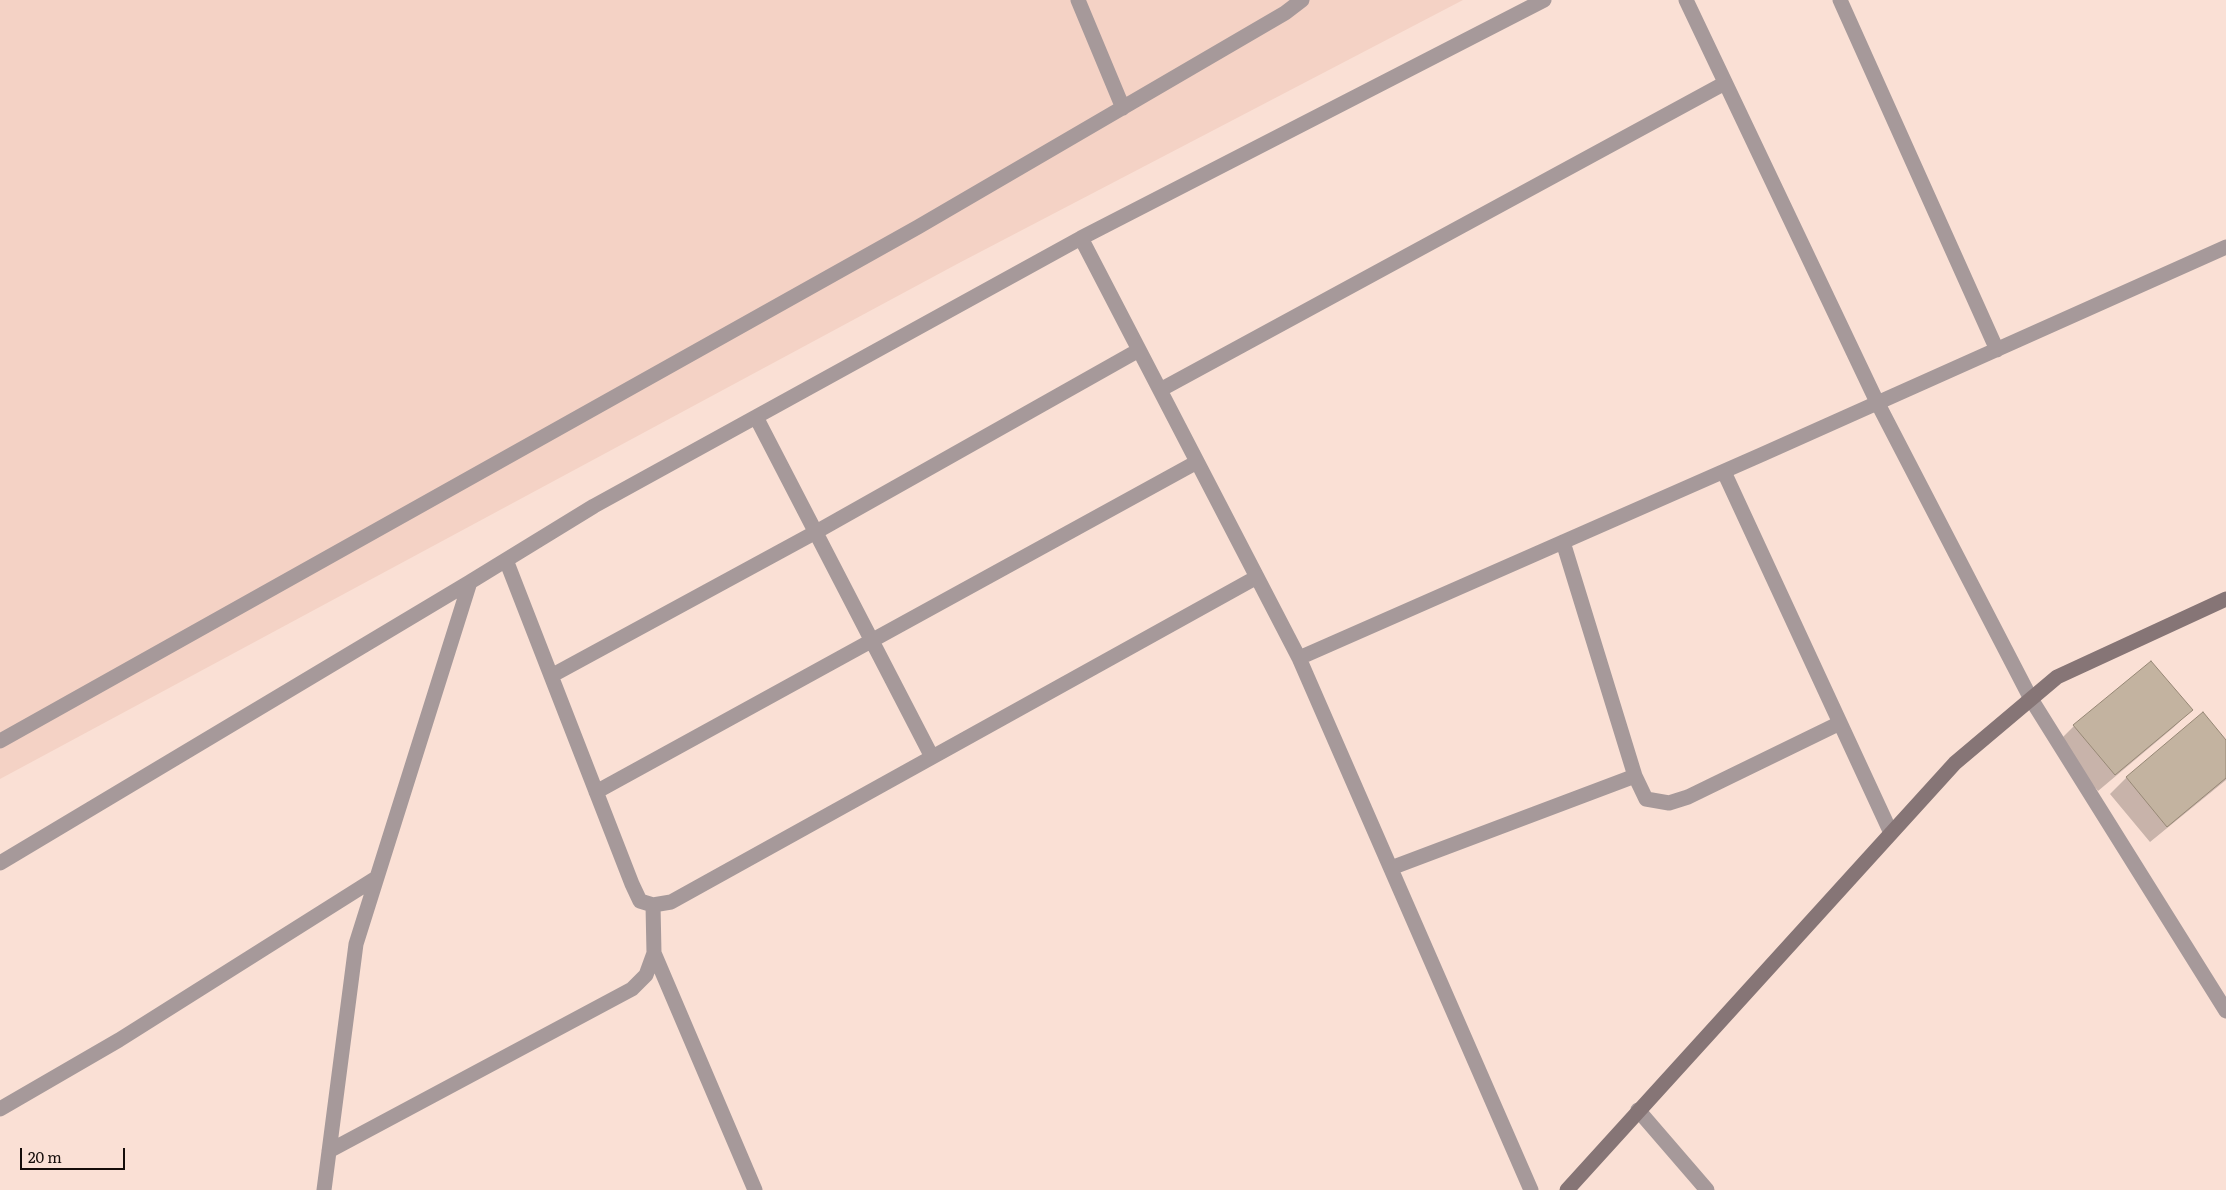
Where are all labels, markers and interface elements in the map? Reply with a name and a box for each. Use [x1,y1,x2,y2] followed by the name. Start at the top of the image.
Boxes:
[22,1138,128,1170] scale bar
[28,1145,62,1168] text: 20 m

